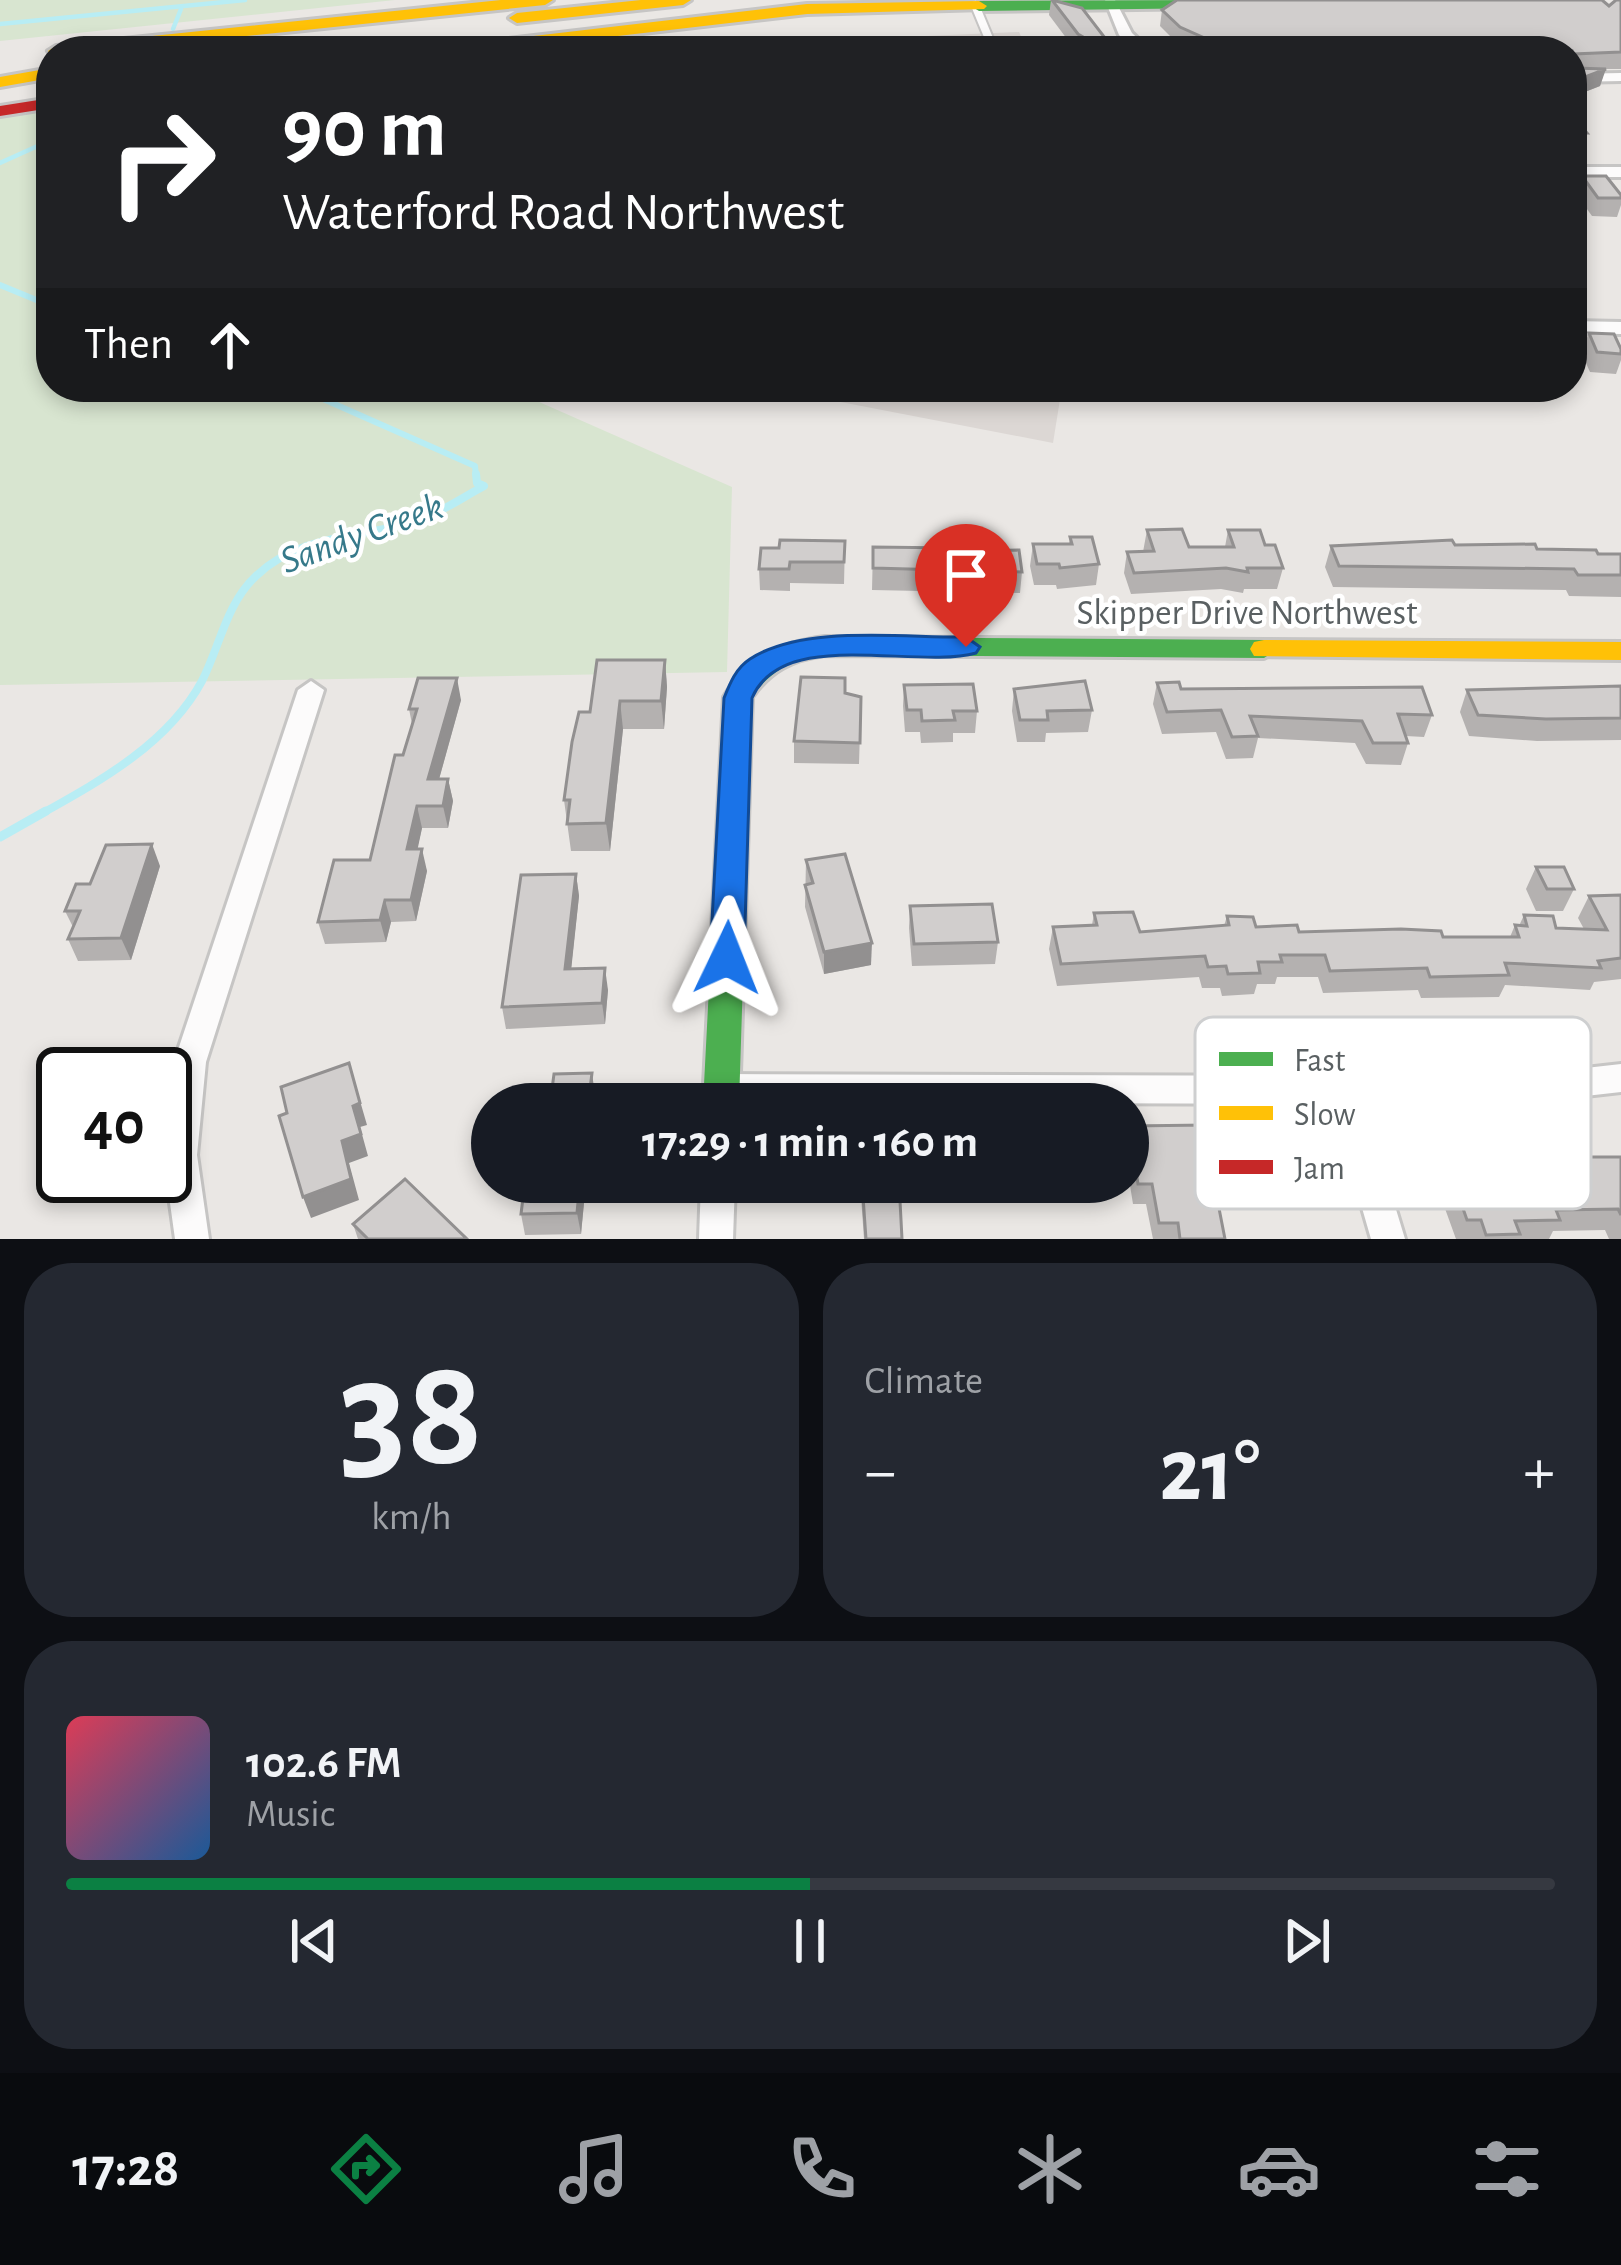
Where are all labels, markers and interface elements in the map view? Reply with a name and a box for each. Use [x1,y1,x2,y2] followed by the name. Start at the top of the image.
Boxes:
[84,84,240,240] icon: right
[282,88,447,172] text: 90 m
[282,186,844,240] text: Waterford Road Northwest
[197,312,263,378] icon: ahead
[84,322,173,367] text: Then
[276,487,448,581] water label: Sandy Creek
[915,524,1017,647] pin
[933,542,999,608] icon: arrive
[1077,595,1418,631] street label: Skipper Drive Northwest
[664,895,790,1021] position arrow
[1195,1017,1591,1209] legend
[1294,1045,1346,1078] text: Fast
[36,1047,192,1203] speed limit sign: 40
[1294,1099,1355,1132] text: Slow
[642,1120,978,1165] text: 17:29 · 1 min · 160 m
[1294,1153,1345,1186] text: Jam
[339,1338,483,1494] text: 38
[865,1362,983,1401] text: Climate
[1159,1427,1260,1517] text: 21°
[865,1439,896,1505] text: −
[1523,1439,1555,1505] text: +
[371,1498,451,1537] text: km/h
[246,1741,402,1786] text: 102.6 FM
[246,1795,335,1834] text: Music
[281,1908,347,1974] icon: previous
[777,1908,843,1974] icon: pause
[1274,1908,1340,1974] icon: next
[324,2127,408,2211] icon: directions
[552,2127,636,2211] icon: music
[780,2127,864,2211] icon: phone
[1008,2127,1092,2211] icon: climate
[1237,2127,1321,2211] icon: car
[1465,2127,1549,2211] icon: filters
[72,2142,179,2196] text: 17:28

